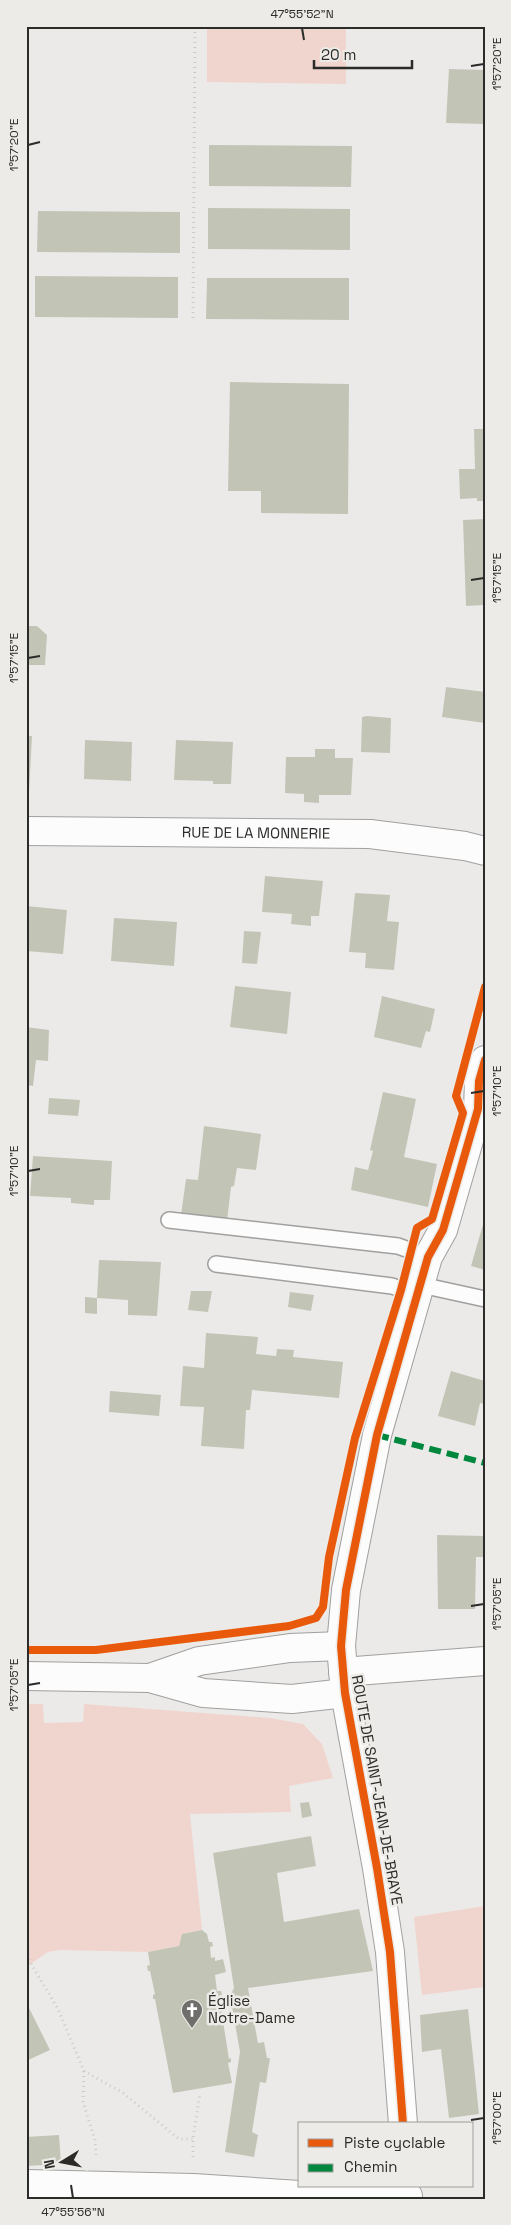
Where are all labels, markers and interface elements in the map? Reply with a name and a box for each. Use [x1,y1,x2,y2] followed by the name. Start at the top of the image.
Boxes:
[270,6,334,22] text: 47°55'52"N
[489,37,505,91] text: 1°57'20"E
[314,38,411,70] scale bar
[321,45,356,64] text: 20 m
[6,118,22,172] text: 1°57'20"E
[489,553,505,603] text: 1°57'15"E
[6,633,22,683] text: 1°57'15"E
[182,822,330,843] street label: RUE DE LA MONNERIE
[489,1065,505,1116] text: 1°57'10"E
[6,1145,22,1196] text: 1°57'10"E
[489,1577,505,1631] text: 1°57'05"E
[6,1658,22,1712] text: 1°57'05"E
[348,1673,407,1907] street label: ROUTE DE SAINT-JEAN-DE-BRAYE
[208,1991,295,2027] place label: Église Notre-Dame
[180,1998,204,2029] church icon: Église Notre-Dame
[489,2091,505,2145] text: 1°57'00"E
[298,2122,474,2188] legend
[344,2133,446,2152] text: Piste cyclable
[38,2138,88,2188] north arrow
[344,2157,397,2176] text: Chemin
[40,2158,59,2170] text: N
[41,2204,105,2220] text: 47°55'56"N

